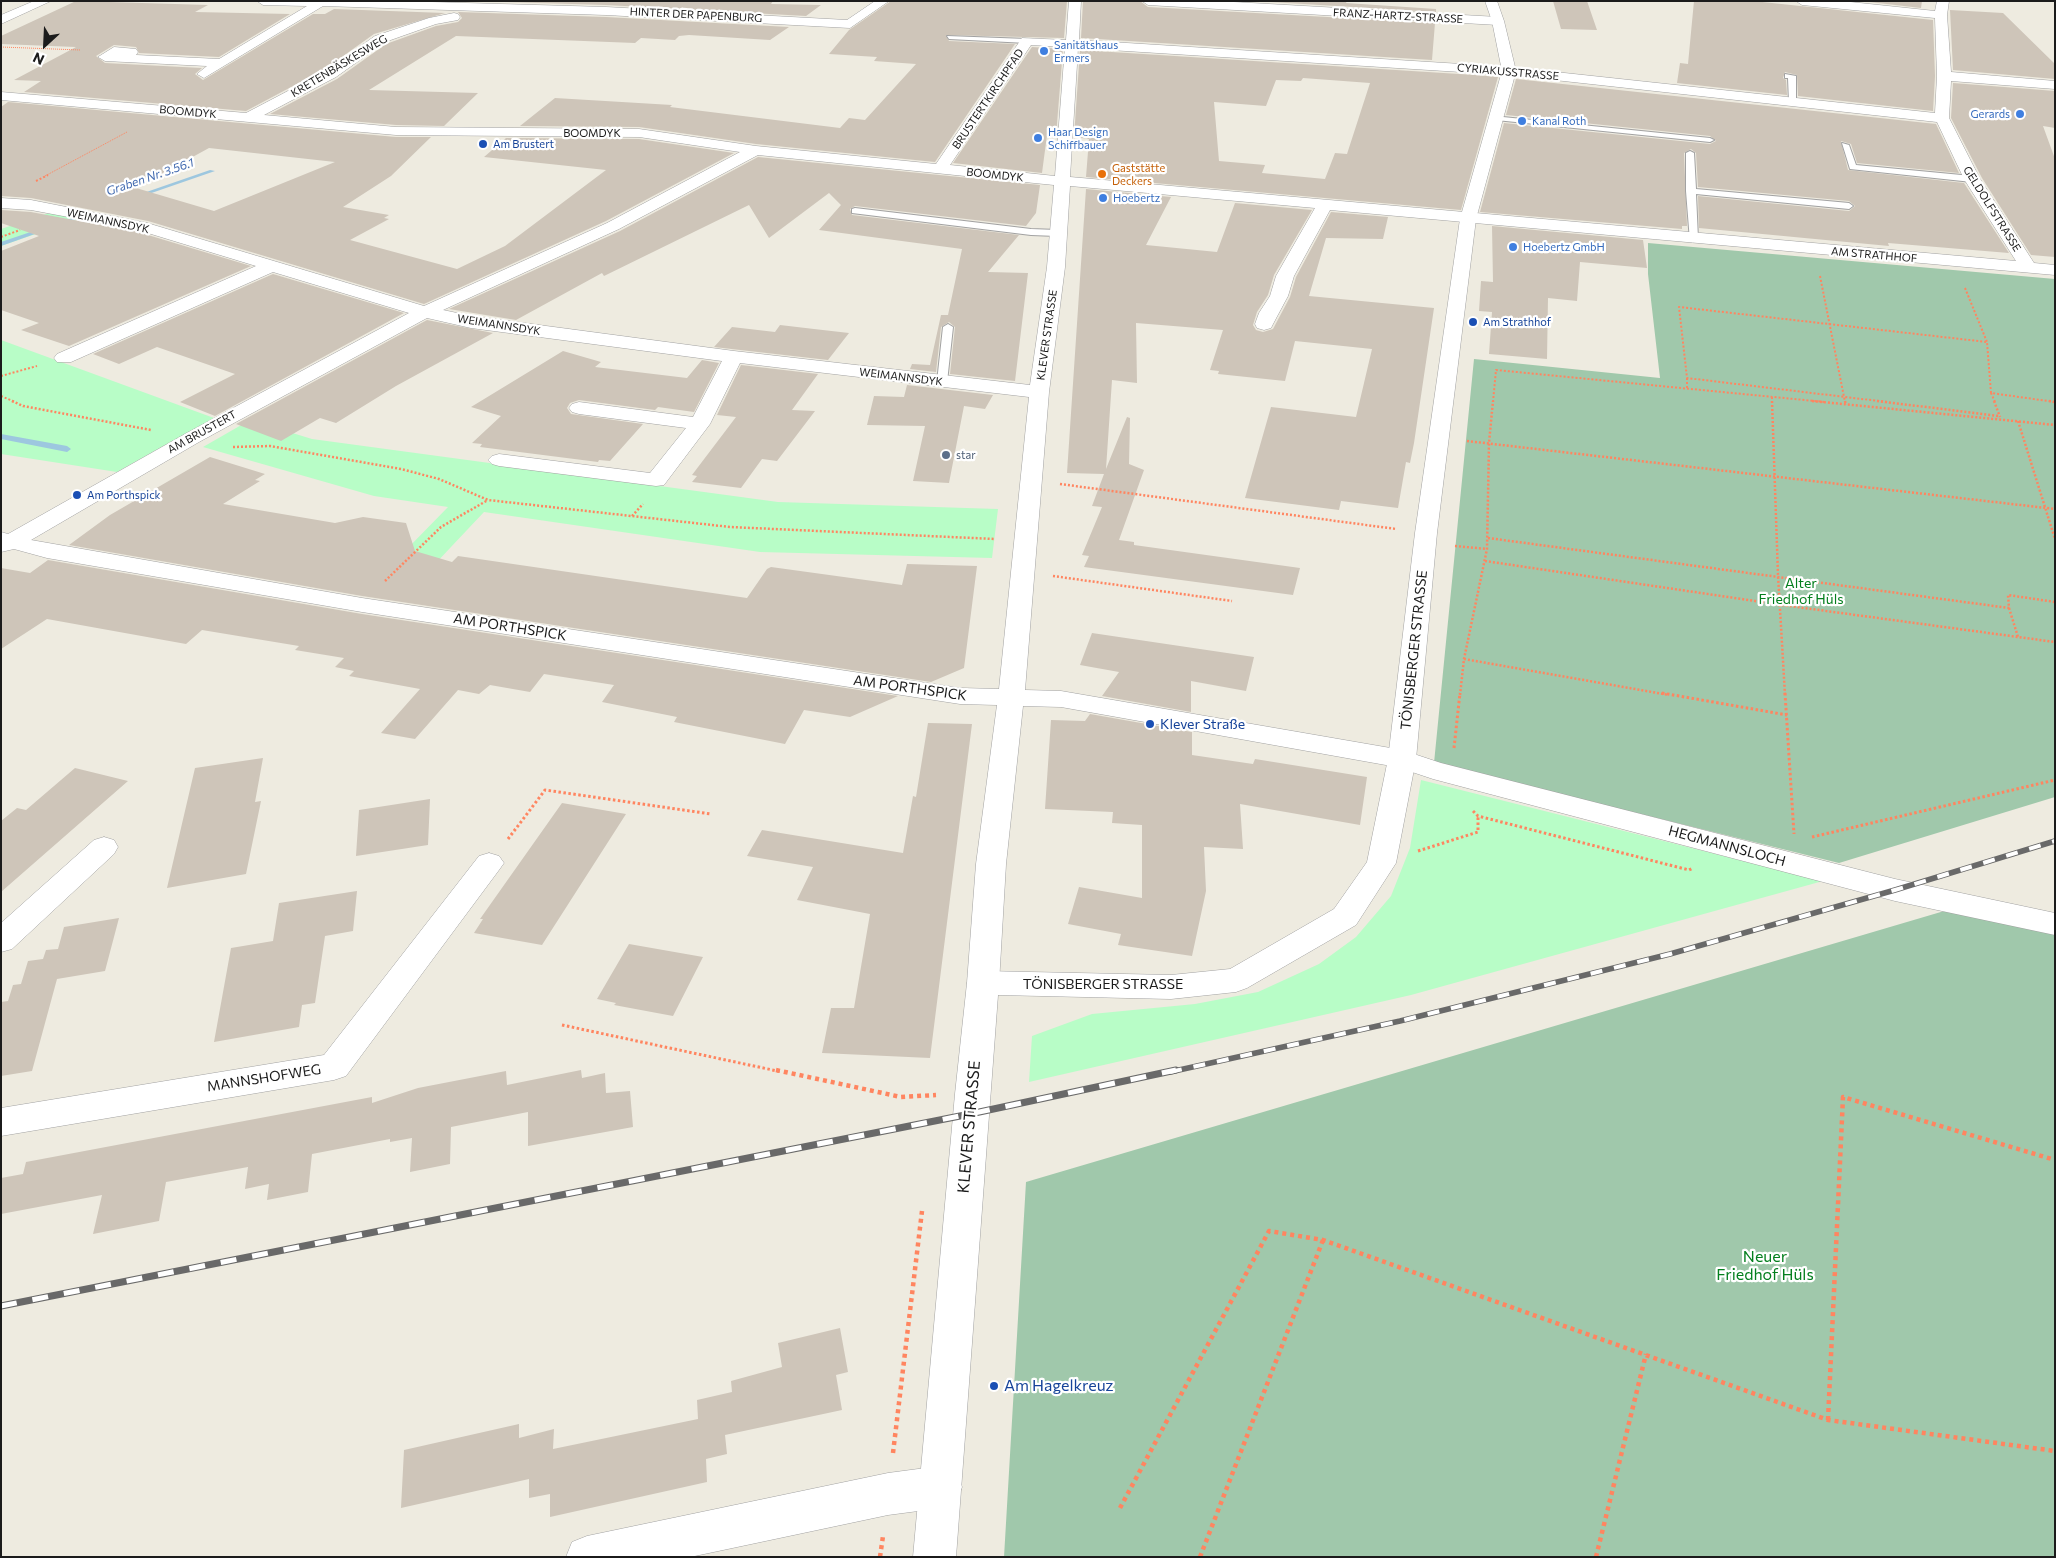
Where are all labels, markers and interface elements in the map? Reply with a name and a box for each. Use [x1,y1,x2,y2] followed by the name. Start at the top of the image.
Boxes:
[629,5,763,25] street label: HINTER DER PAPENBURG
[1333,6,1463,26] street label: FRANZ-HARTZ-STRASSE
[20,20,70,70] north arrow
[288,32,390,100] street label: KRETENBÄSKESWEG
[1054,38,1118,64] place label: Sanitätshaus Ermers
[1038,45,1050,57] marker: Sanitätshaus Ermers
[949,46,1027,152] street label: BRUSTERTKIRCHPFAD
[30,49,47,69] text: N
[1456,61,1560,83] street label: CYRIAKUSSTRASSE
[159,103,217,121] street label: BOOMDYK
[1971,107,2010,121] place label: Gerards
[2014,108,2026,120] marker: Gerards
[1532,114,1586,128] place label: Kanal Roth
[1516,115,1528,127] marker: Kanal Roth
[1048,125,1108,151] place label: Haar Design Schiffbauer
[563,126,621,140] street label: BOOMDYK
[1032,132,1044,144] marker: Haar Design Schiffbauer
[493,137,554,151] place label: Am Brustert
[477,138,489,150] marker: Am Brustert
[104,155,196,199] water label: Graben Nr. 3.56.1
[1112,161,1165,187] place label: Gaststätte Deckers
[1960,164,2024,254] street label: GELDOLFSTRASSE
[966,165,1024,185] street label: BOOMDYK
[1096,168,1108,180] marker: Gaststätte Deckers
[1113,191,1160,205] place label: Hoebertz
[1097,192,1109,204] marker: Hoebertz
[65,206,151,236] street label: WEIMANNSDYK
[1523,240,1605,254] place label: Hoebertz GmbH
[1507,241,1519,253] marker: Hoebertz GmbH
[1830,245,1918,265] street label: AM STRATHHOF
[1034,289,1060,381] street label: KLEVER STRASSE
[456,312,542,338] street label: WEIMANNSDYK
[1483,315,1551,329] place label: Am Strathhof
[1467,316,1479,328] marker: Am Strathhof
[858,365,944,389] street label: WEIMANNSDYK
[165,408,239,456] street label: AM BRUSTERT
[956,448,976,462] place label: star
[940,449,952,461] marker: star
[87,488,161,502] place label: Am Porthspick
[71,489,83,501] marker: Am Porthspick
[1397,569,1431,731] street label: TÖNISBERGER STRASSE
[1758,575,1844,608] park label: Alter Friedhof Hüls
[452,610,568,644] street label: AM PORTHSPICK
[852,672,968,704] street label: AM PORTHSPICK
[1160,716,1245,732] place label: Klever Straße
[1144,718,1156,730] marker: Klever Straße
[1667,822,1787,870] street label: HEGMANNSLOCH
[1023,976,1183,992] street label: TÖNISBERGER STRASSE
[954,1060,984,1194] street label: KLEVER STRASSE
[206,1061,322,1095] street label: MANNSHOFWEG
[1716,1247,1814,1285] park label: Neuer Friedhof Hüls
[1004,1376,1114,1396] place label: Am Hagelkreuz
[988,1380,1000,1392] marker: Am Hagelkreuz

